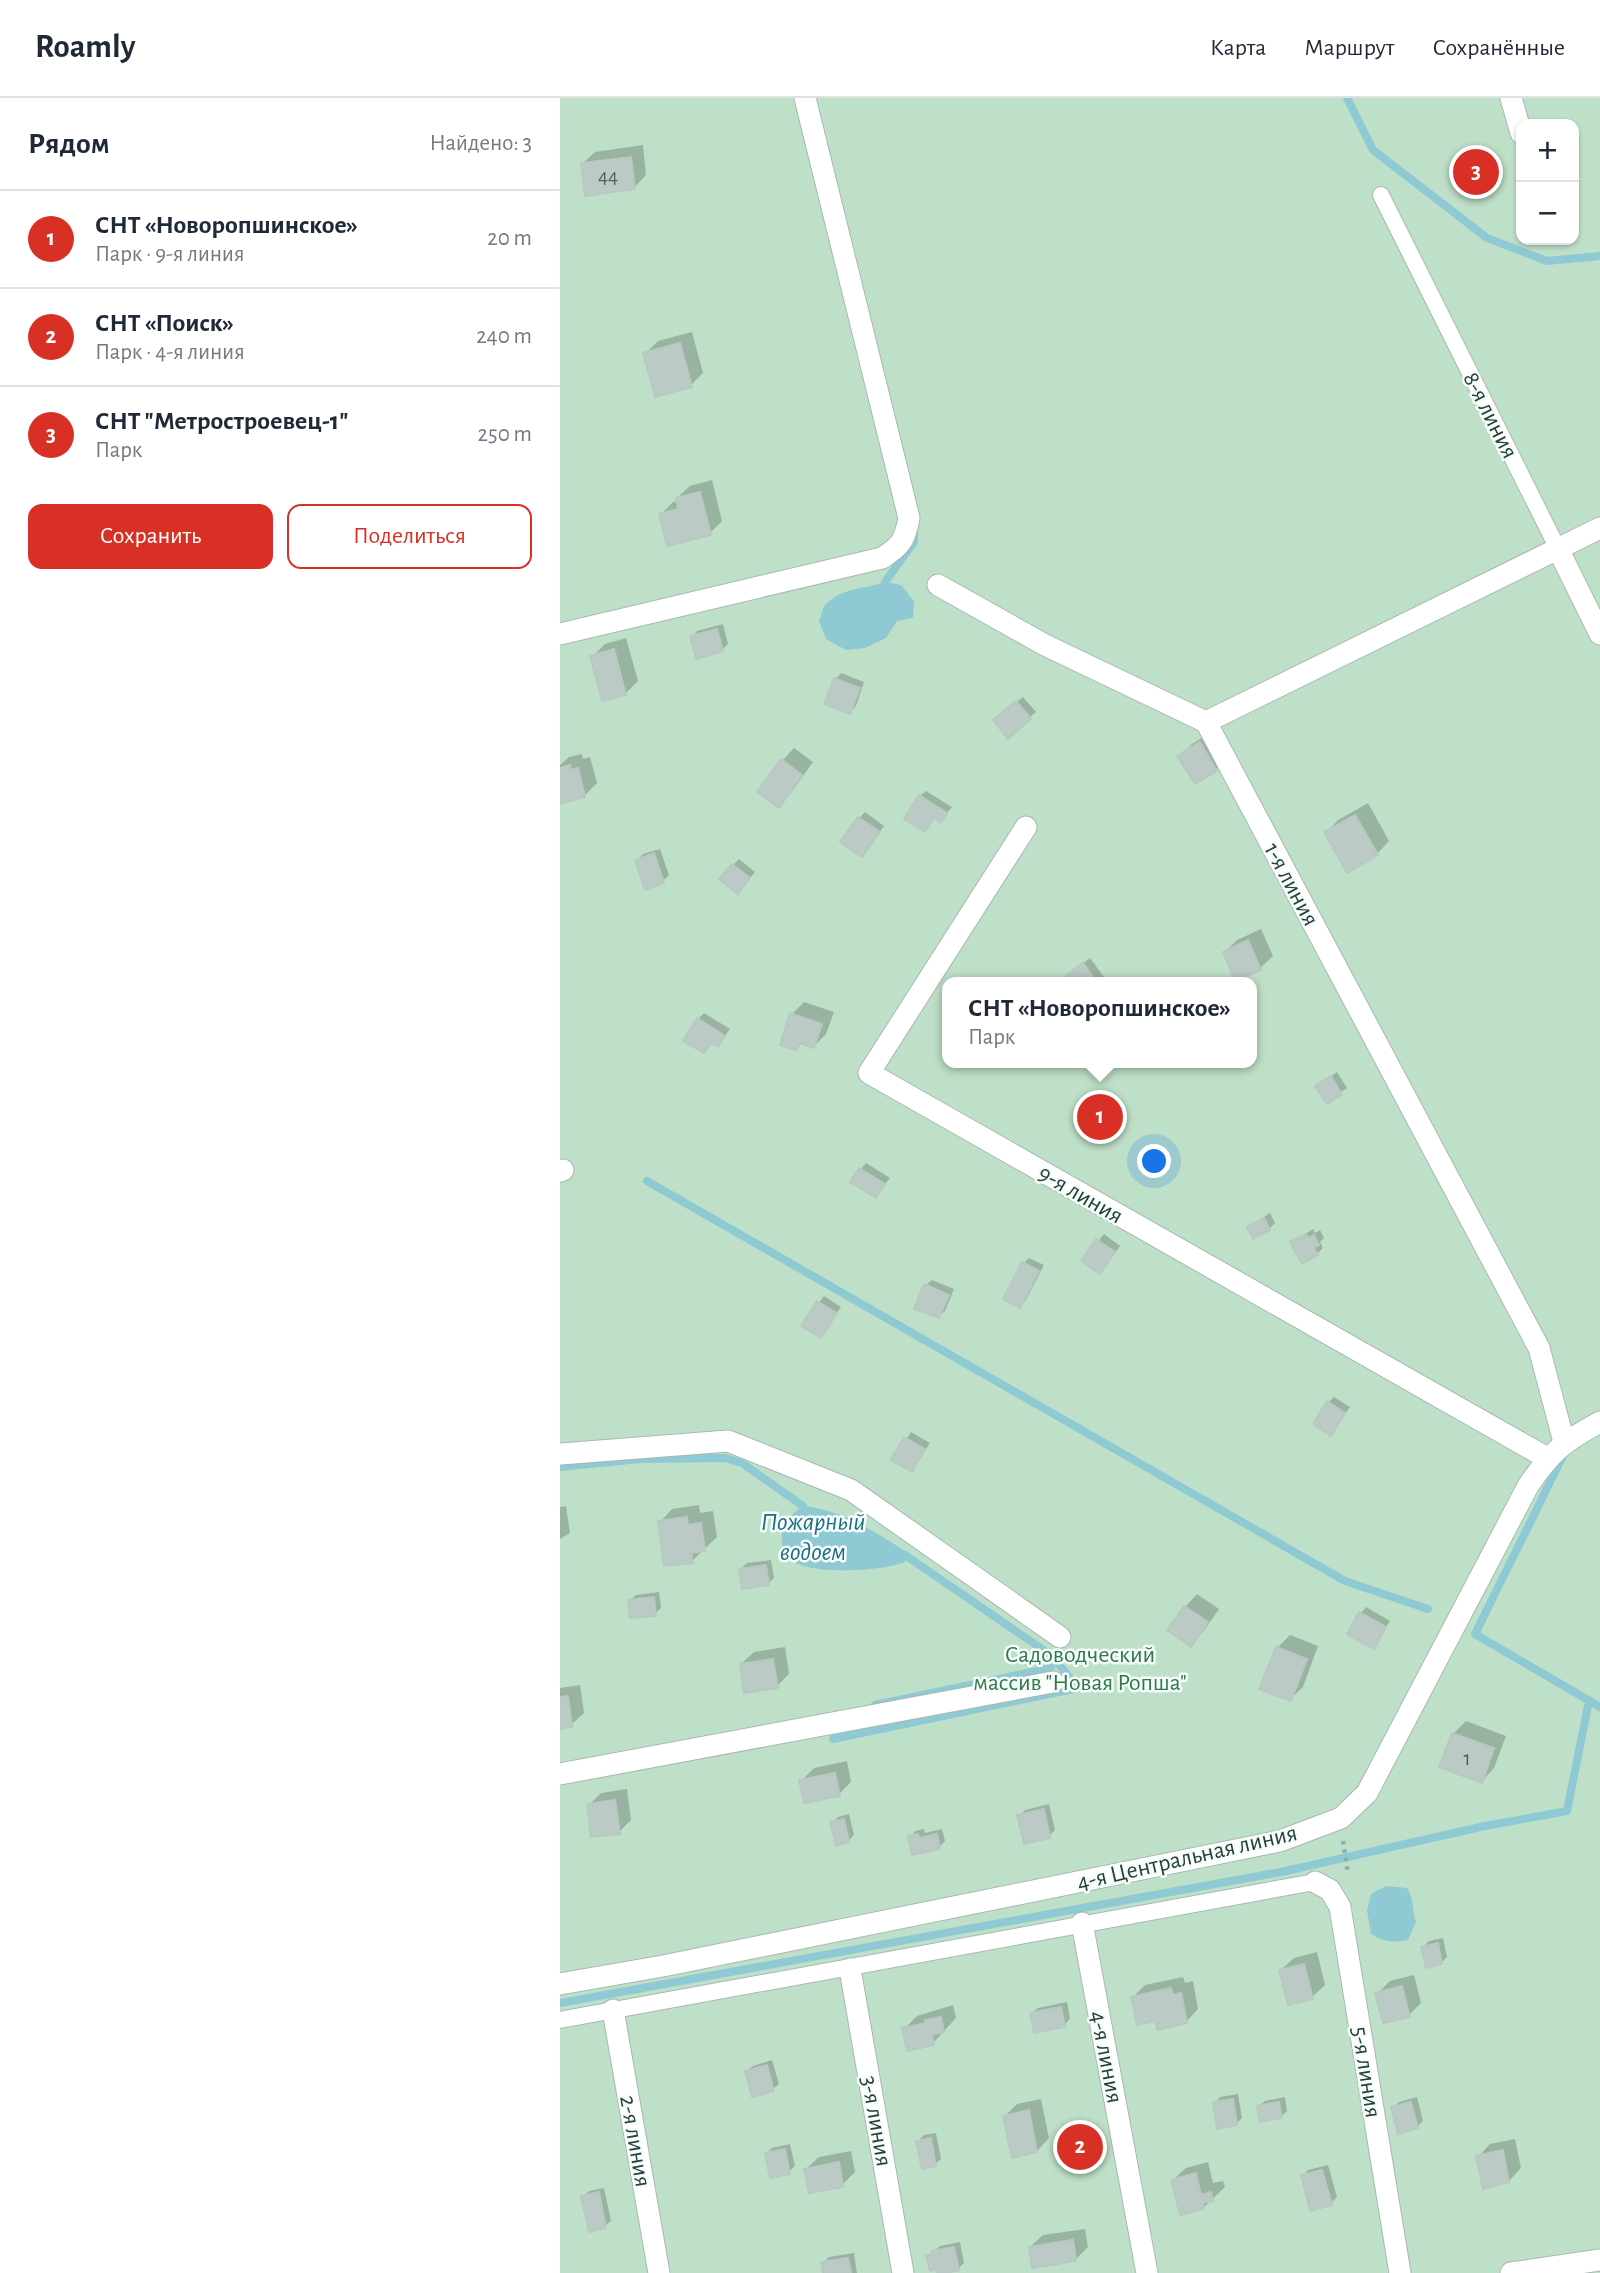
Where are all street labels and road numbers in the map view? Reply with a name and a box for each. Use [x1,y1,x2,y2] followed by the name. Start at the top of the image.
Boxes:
[1458,368,1522,463] street label: 8-я линия
[1259,839,1323,930] street label: 1-я линия
[1034,1161,1127,1229] street label: 9-я линия
[1075,1821,1300,1895] street label: 4-я Центральная линия
[1085,2009,1127,2105] street label: 4-я линия
[1347,2025,1385,2119] street label: 5-я линия
[856,2074,896,2168] street label: 3-я линия
[615,2093,655,2189] street label: 2-я линия

